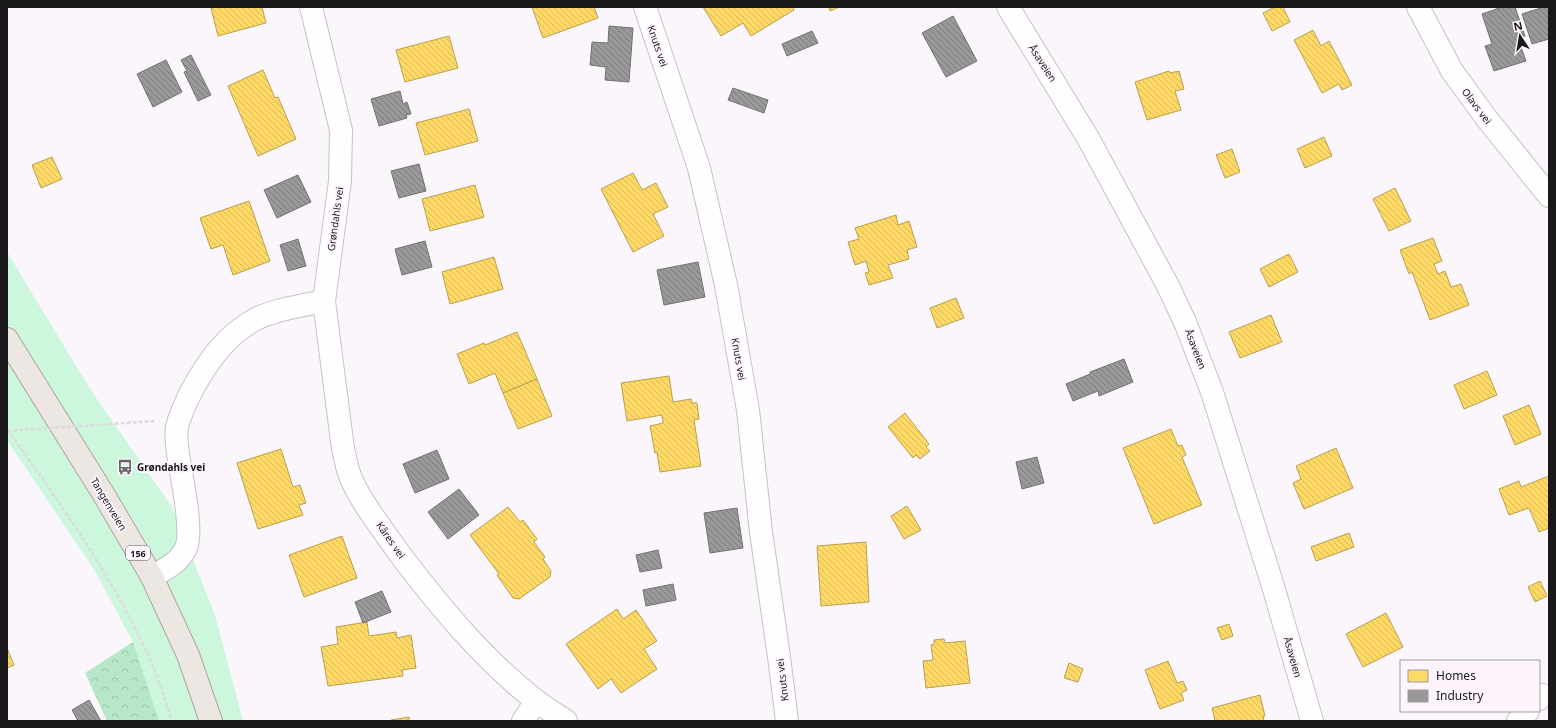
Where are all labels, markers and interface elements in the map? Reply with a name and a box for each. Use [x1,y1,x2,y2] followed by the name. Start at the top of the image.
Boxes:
[1500,16,1540,56] north arrow
[1512,17,1524,34] text: N
[644,23,672,69] street label: Knuts vei
[1026,42,1060,84] street label: Åsaveien
[1459,85,1495,127] street label: Olavs vei
[324,186,346,252] street label: Grøndahls vei
[1182,327,1210,371] street label: Åsaveien
[728,337,750,381] street label: Knuts vei
[116,458,134,476] bus stop icon: Grøndahls vei
[137,460,205,474] place label: Grøndahls vei
[88,475,130,533] street label: Tangenveien
[373,519,409,561] street label: Kåres vei
[126,546,150,560] road number: 156
[1280,635,1306,679] street label: Åsaveien
[772,658,792,702] street label: Knuts vei
[1400,660,1540,712] legend
[1436,667,1476,684] text: Homes
[1436,687,1484,704] text: Industry

